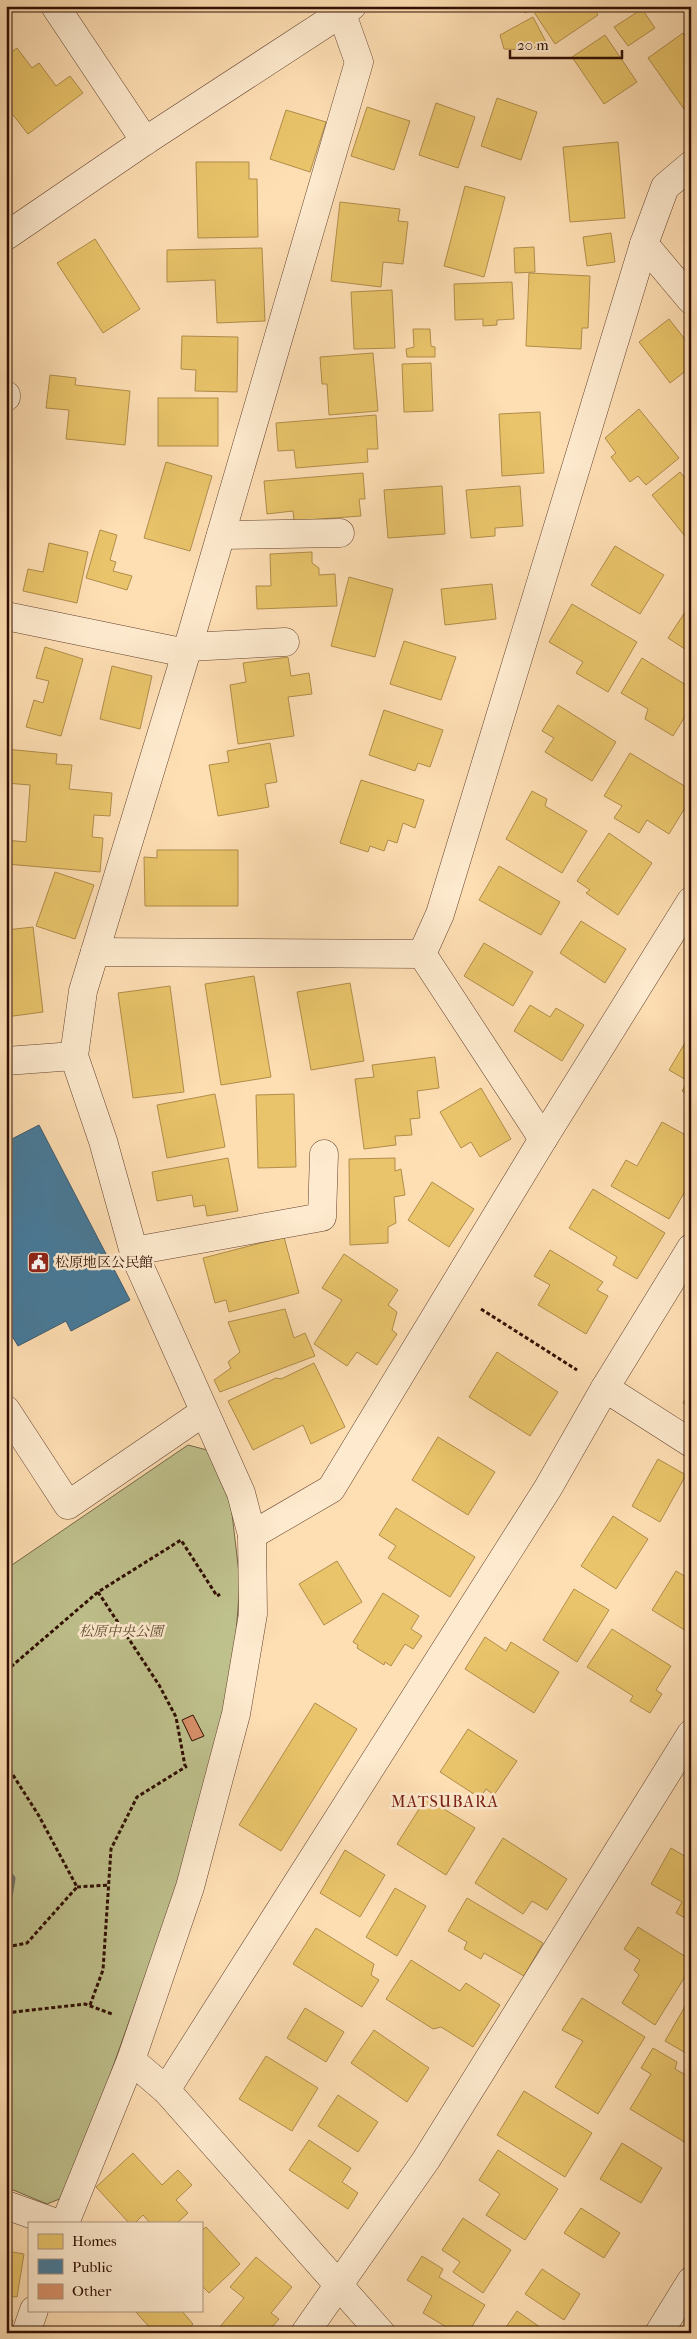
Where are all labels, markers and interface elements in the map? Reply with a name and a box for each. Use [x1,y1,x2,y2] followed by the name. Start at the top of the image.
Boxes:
[510,28,622,60] scale bar
[517,36,549,54] text: 20 m
[27,1250,51,1274] public building icon: 松原地区公民館
[55,1254,153,1271] place label: 松原地区公民館
[79,1623,165,1640] park label: 松原中央公園
[391,1792,499,1811] district label: MATSUBARA
[28,2222,202,2312] legend
[72,2232,117,2250] text: Homes
[72,2258,113,2276] text: Public
[72,2282,112,2300] text: Other

